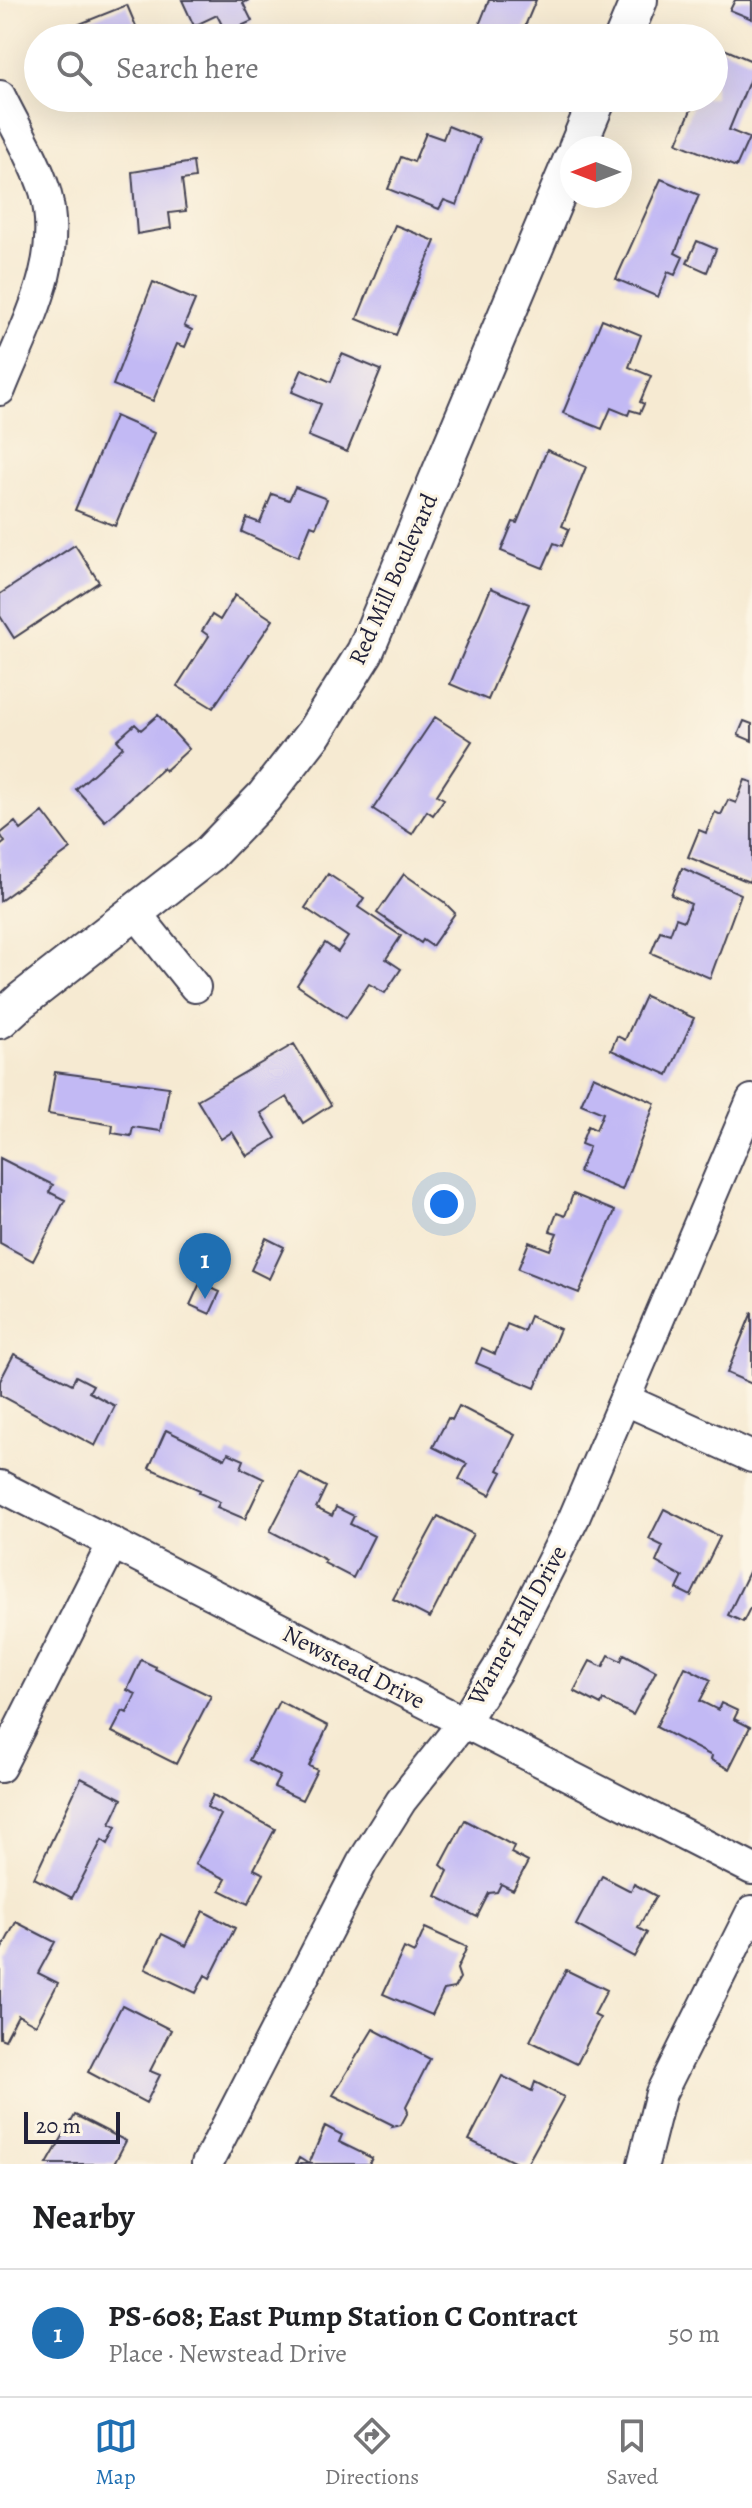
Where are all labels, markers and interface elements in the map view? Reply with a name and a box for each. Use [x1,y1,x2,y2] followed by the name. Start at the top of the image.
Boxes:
[24,24,728,112] search box
[52,46,96,90] icon: search
[116,48,259,88] text: Search here
[560,136,632,208] north arrow
[341,488,445,670] street label: Red Mill Boulevard
[424,1184,464,1224] your location
[179,1233,231,1299] pin: 1
[459,1539,574,1711] street label: Warner Hall Drive
[277,1617,431,1717] street label: Newstead Drive
[24,2108,120,2144] scale bar
[36,2111,81,2141] text: 20 m
[32,2193,135,2240] text: Nearby
[108,2296,578,2336] text: PS-608; East Pump Station C Contract
[53,2316,63,2351] text: 1
[668,2316,720,2351] text: 50 m
[108,2336,347,2371] text: Place · Newstead Drive
[94,2414,138,2492] tab: Map
[325,2414,419,2492] tab: Directions
[606,2414,658,2492] tab: Saved

